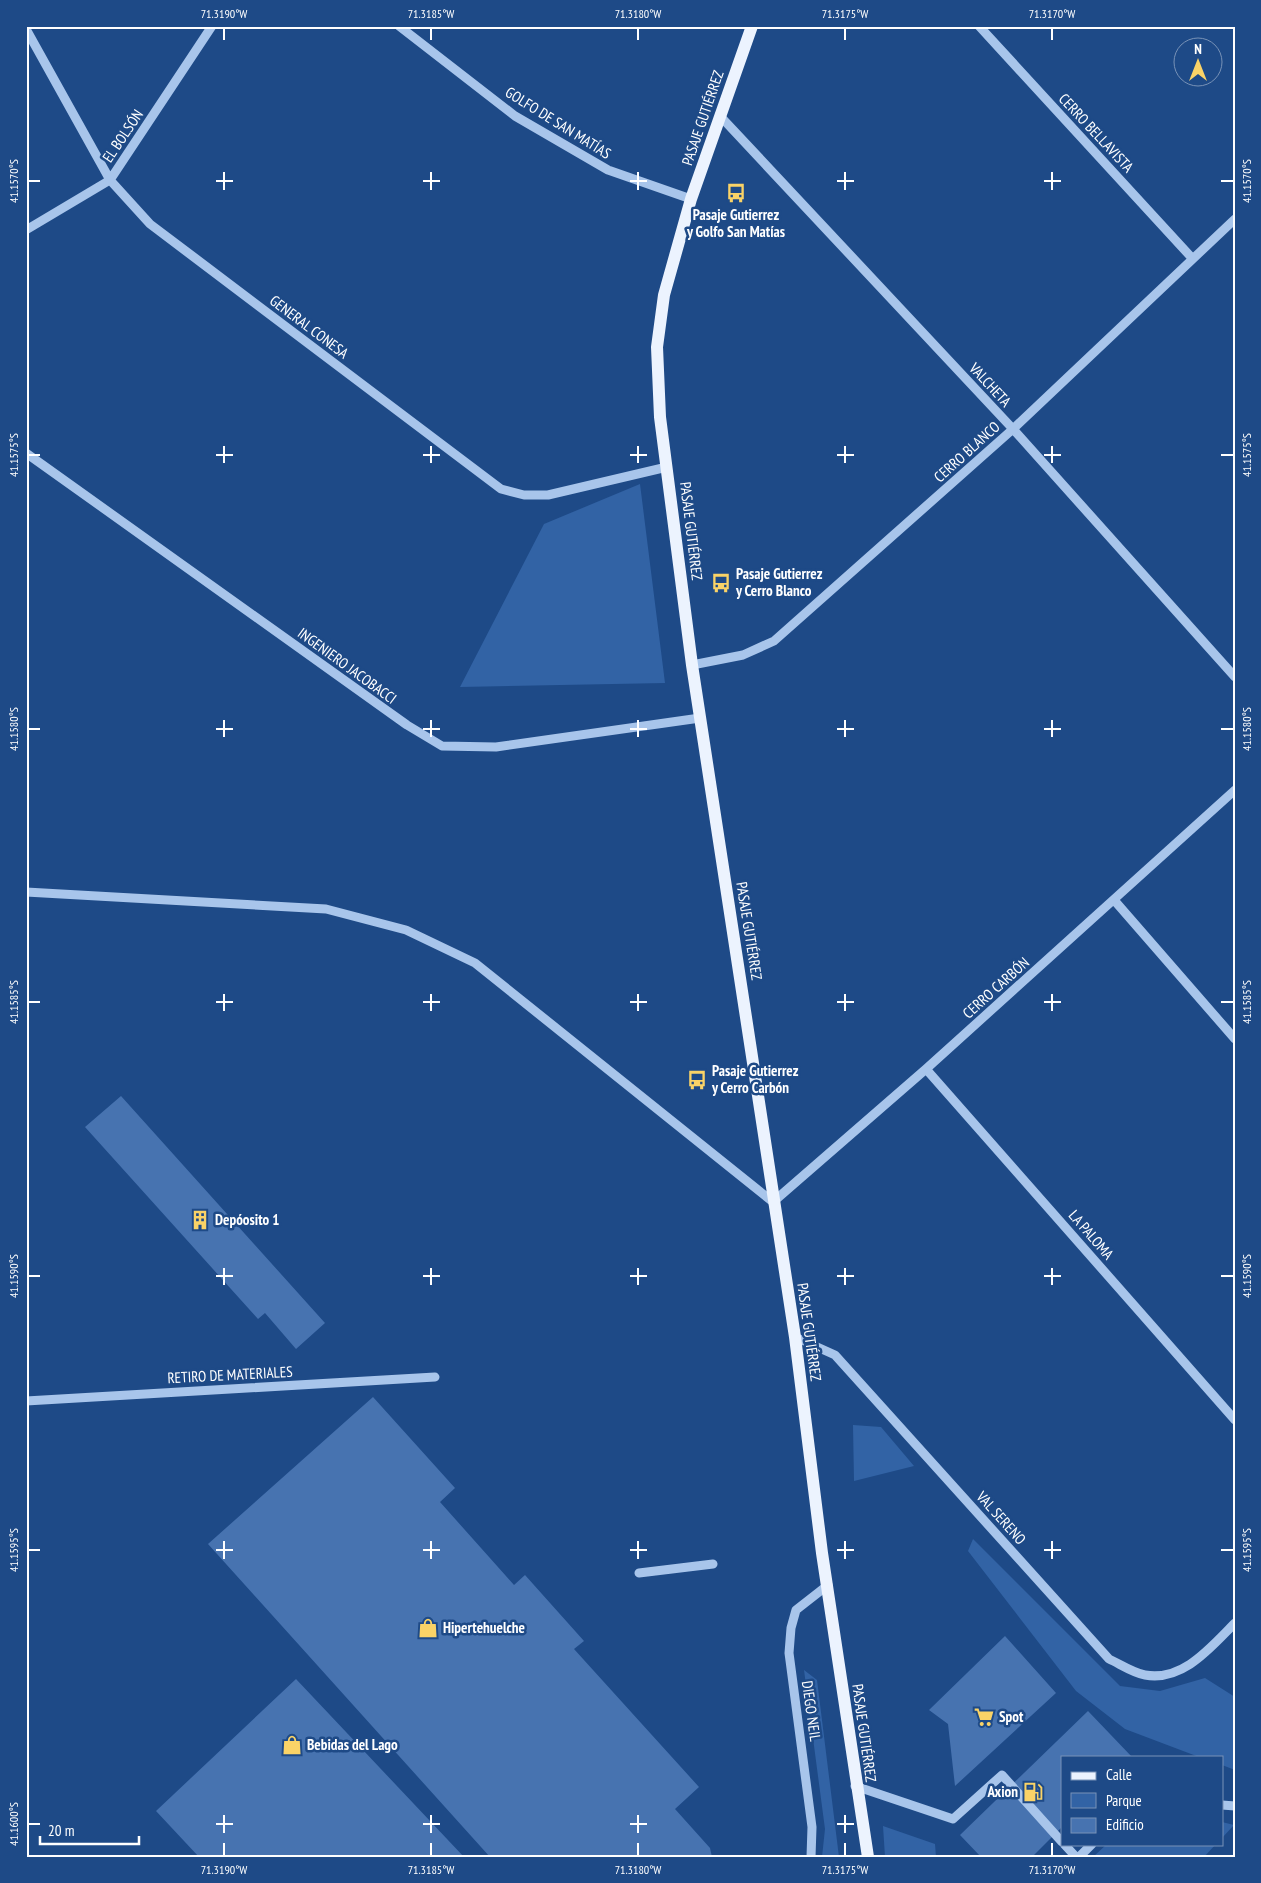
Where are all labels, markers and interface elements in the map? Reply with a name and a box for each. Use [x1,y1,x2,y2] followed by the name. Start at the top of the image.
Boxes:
[201,6,247,21] text: 71.3190°W
[408,6,454,21] text: 71.3185°W
[615,6,661,21] text: 71.3180°W
[822,6,868,21] text: 71.3175°W
[1029,6,1075,21] text: 71.3170°W
[1174,38,1224,88] north arrow
[1194,40,1202,58] text: N
[677,68,728,168] street label: PASAJE GUTIÉRREZ
[502,82,615,163] street label: GOLFO DE SAN MATÍAS
[1055,89,1138,177] street label: CERRO BELLAVISTA
[98,106,147,166] street label: EL BOLSÓN
[6,159,21,203] text: 41.1570°S
[1239,159,1254,203] text: 41.1570°S
[725,182,747,204] bus stop icon: Pasaje Gutierrez y Golfo San Matías
[686,205,785,241] place label: Pasaje Gutierrez y Golfo San Matías
[266,291,353,363] street label: GENERAL CONESA
[965,358,1016,411] street label: VALCHETA
[930,417,1004,486] street label: CERRO BLANCO
[6,433,21,477] text: 41.1575°S
[1239,433,1254,477] text: 41.1575°S
[676,481,707,582] street label: PASAJE GUTIÉRREZ
[735,564,823,600] place label: Pasaje Gutierrez y Cerro Blanco
[710,572,732,594] bus stop icon: Pasaje Gutierrez y Cerro Blanco
[294,623,400,708] street label: INGENIERO JACOBACCI
[6,707,21,751] text: 41.1580°S
[1239,707,1254,751] text: 41.1580°S
[732,881,767,982] street label: PASAJE GUTIÉRREZ
[959,953,1033,1022] street label: CERRO CARBÓN
[6,980,21,1024] text: 41.1585°S
[1239,980,1254,1024] text: 41.1585°S
[711,1061,799,1097] place label: Pasaje Gutierrez y Cerro Carbón
[686,1069,708,1091] bus stop icon: Pasaje Gutierrez y Cerro Carbón
[1065,1206,1119,1264] street label: LA PALOMA
[189,1209,211,1231] building icon: Depóosito 1
[215,1210,279,1229] place label: Depóosito 1
[6,1254,21,1298] text: 41.1590°S
[1239,1254,1254,1298] text: 41.1590°S
[793,1282,826,1383] street label: PASAJE GUTIÉRREZ
[167,1362,293,1387] street label: RETIRO DE MATERIALES
[972,1486,1030,1548] street label: VAL SERENO
[6,1528,21,1572] text: 41.1595°S
[1239,1528,1254,1572] text: 41.1595°S
[417,1617,439,1639] shop icon: Hipertehuelche
[443,1618,525,1637] place label: Hipertehuelche
[798,1679,825,1743] street label: DIEGO NEIL
[848,1683,881,1784] street label: PASAJE GUTIÉRREZ
[973,1706,995,1728] supermarket icon: Spot
[999,1707,1024,1726] place label: Spot
[281,1734,303,1756] shop icon: Bebidas del Lago
[307,1735,398,1754] place label: Bebidas del Lago
[1061,1756,1224,1846] legend
[1106,1765,1132,1784] text: Calle
[1022,1781,1044,1803] fuel station icon: Axion
[987,1782,1018,1801] place label: Axion
[1106,1791,1142,1810] text: Parque
[6,1802,21,1846] text: 41.1600°S
[40,1813,139,1845] scale bar
[1106,1815,1144,1834] text: Edificio
[48,1821,74,1840] text: 20 m
[201,1862,247,1877] text: 71.3190°W
[408,1862,454,1877] text: 71.3185°W
[615,1862,661,1877] text: 71.3180°W
[822,1862,868,1877] text: 71.3175°W
[1029,1862,1075,1877] text: 71.3170°W

